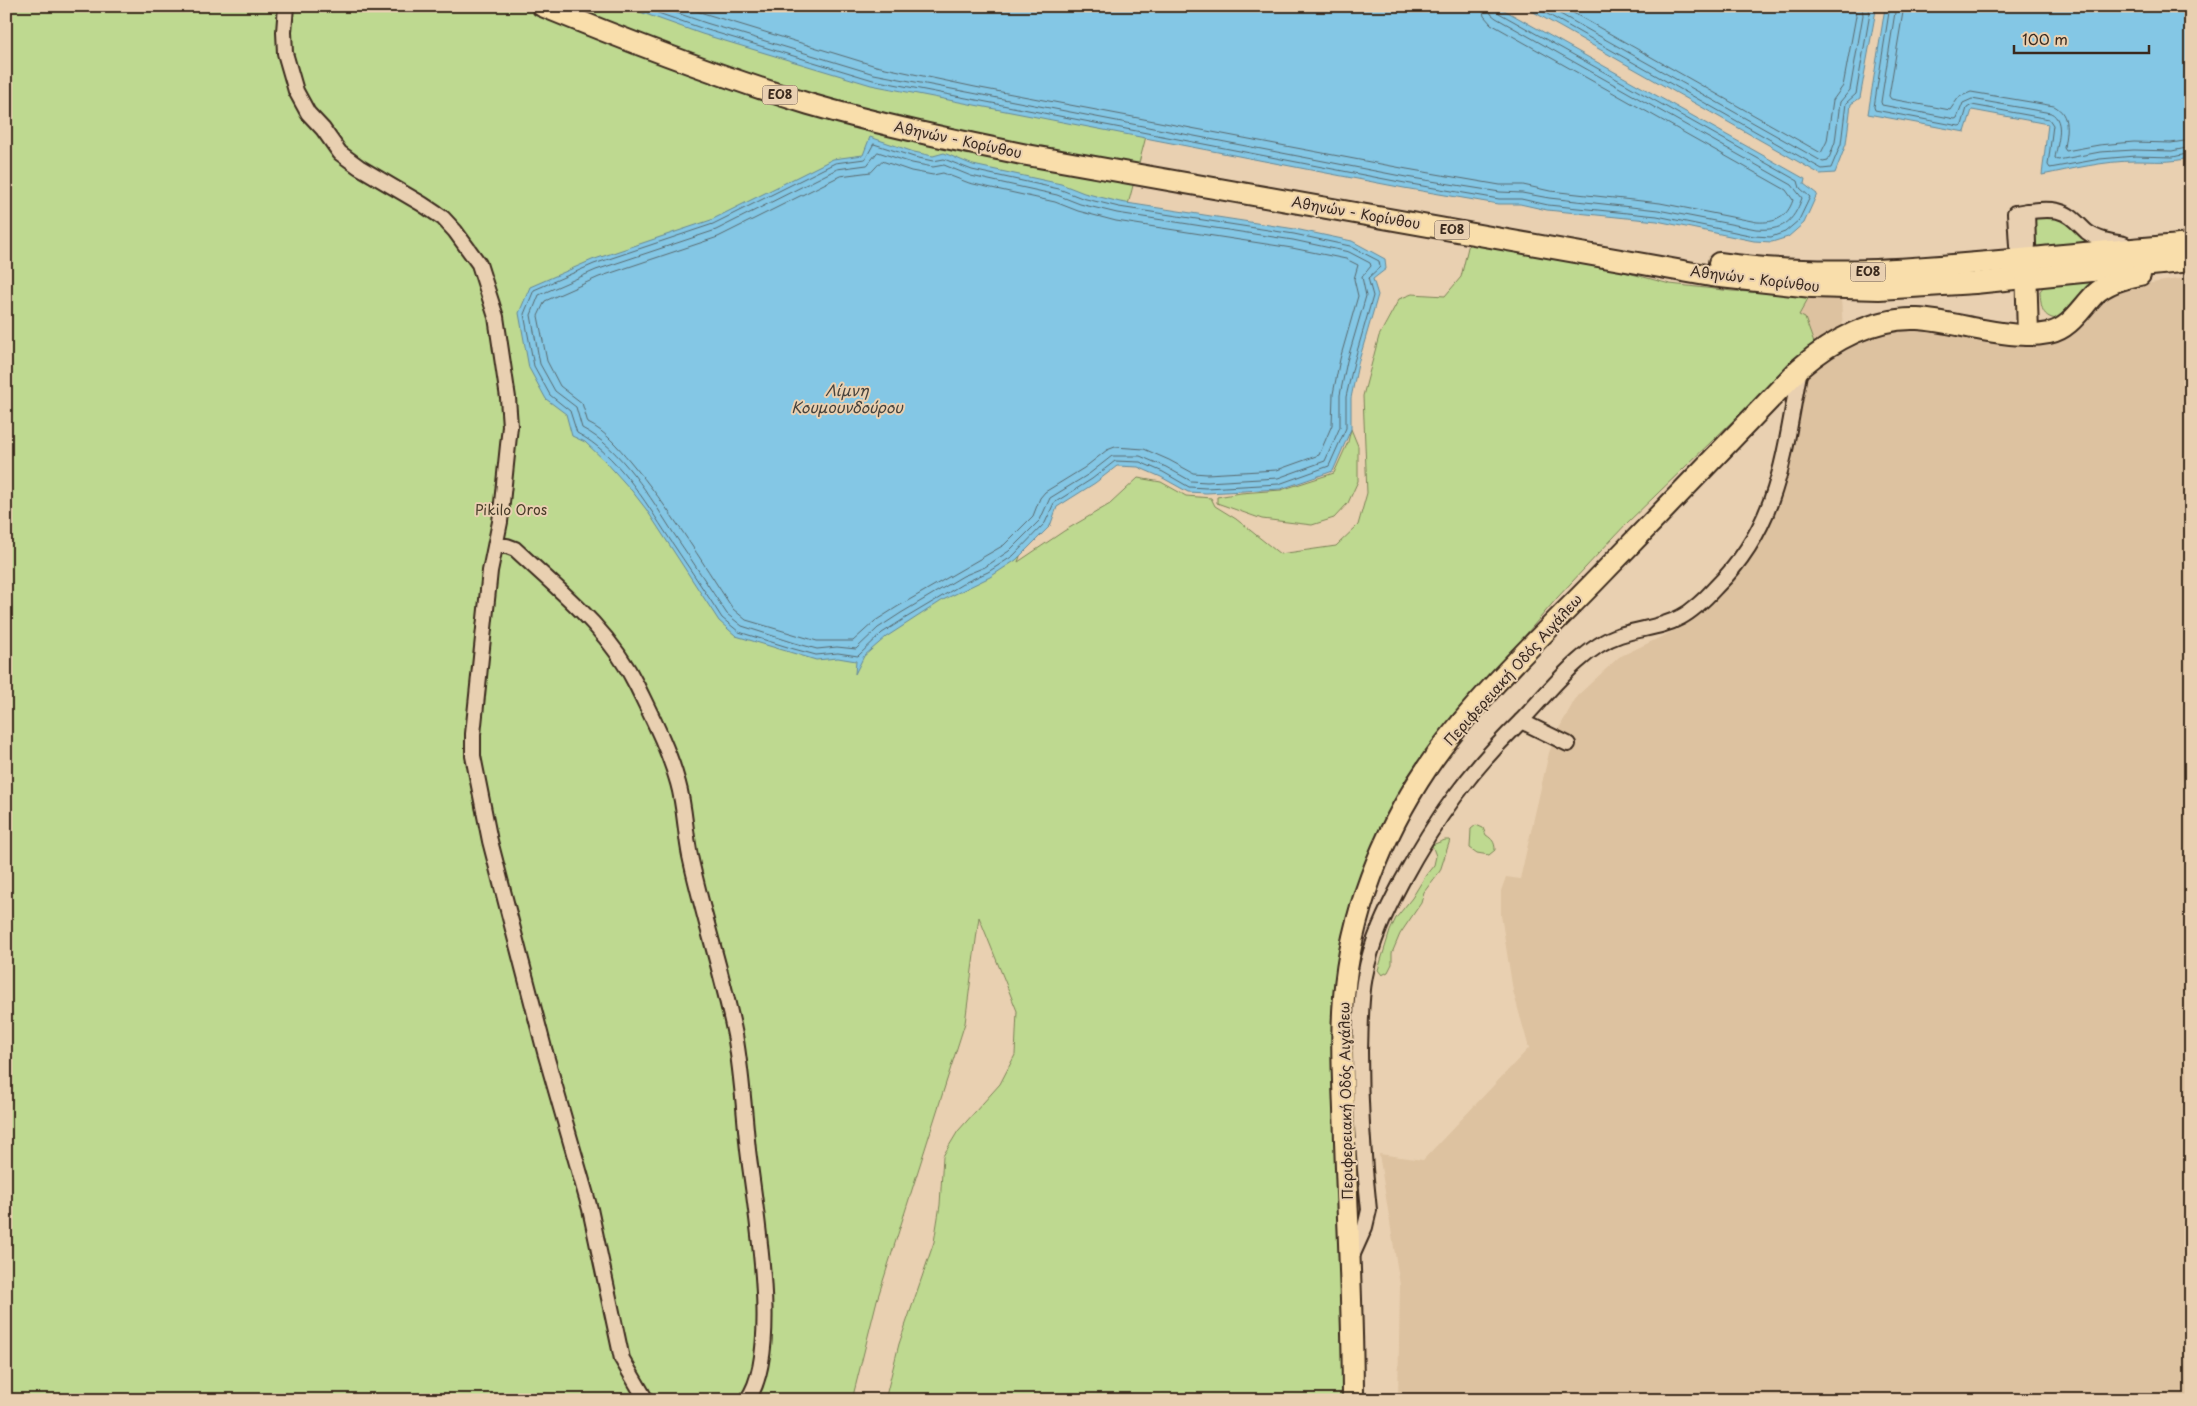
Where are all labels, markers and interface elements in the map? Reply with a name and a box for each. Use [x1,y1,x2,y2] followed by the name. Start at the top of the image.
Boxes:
[2014,22,2150,54] scale bar
[2022,27,2068,50] text: 100 m
[762,86,798,104] road number: ΕΟ8
[892,116,1024,163] street label: Αθηνών - Κορίνθου
[1290,191,1422,234] street label: Αθηνών - Κορίνθου
[1434,220,1470,240] road number: ΕΟ8
[1689,260,1821,297] street label: Αθηνών - Κορίνθου
[1850,262,1886,282] road number: ΕΟ8
[791,378,904,418] water label: Λίμνη Κουμουνδούρου
[475,499,547,520] park label: Pikilo Oros
[1439,589,1587,750] street label: Περιφερειακή Οδός Αιγάλεω
[1333,1002,1358,1200] street label: Περιφερειακή Οδός Αιγάλεω

